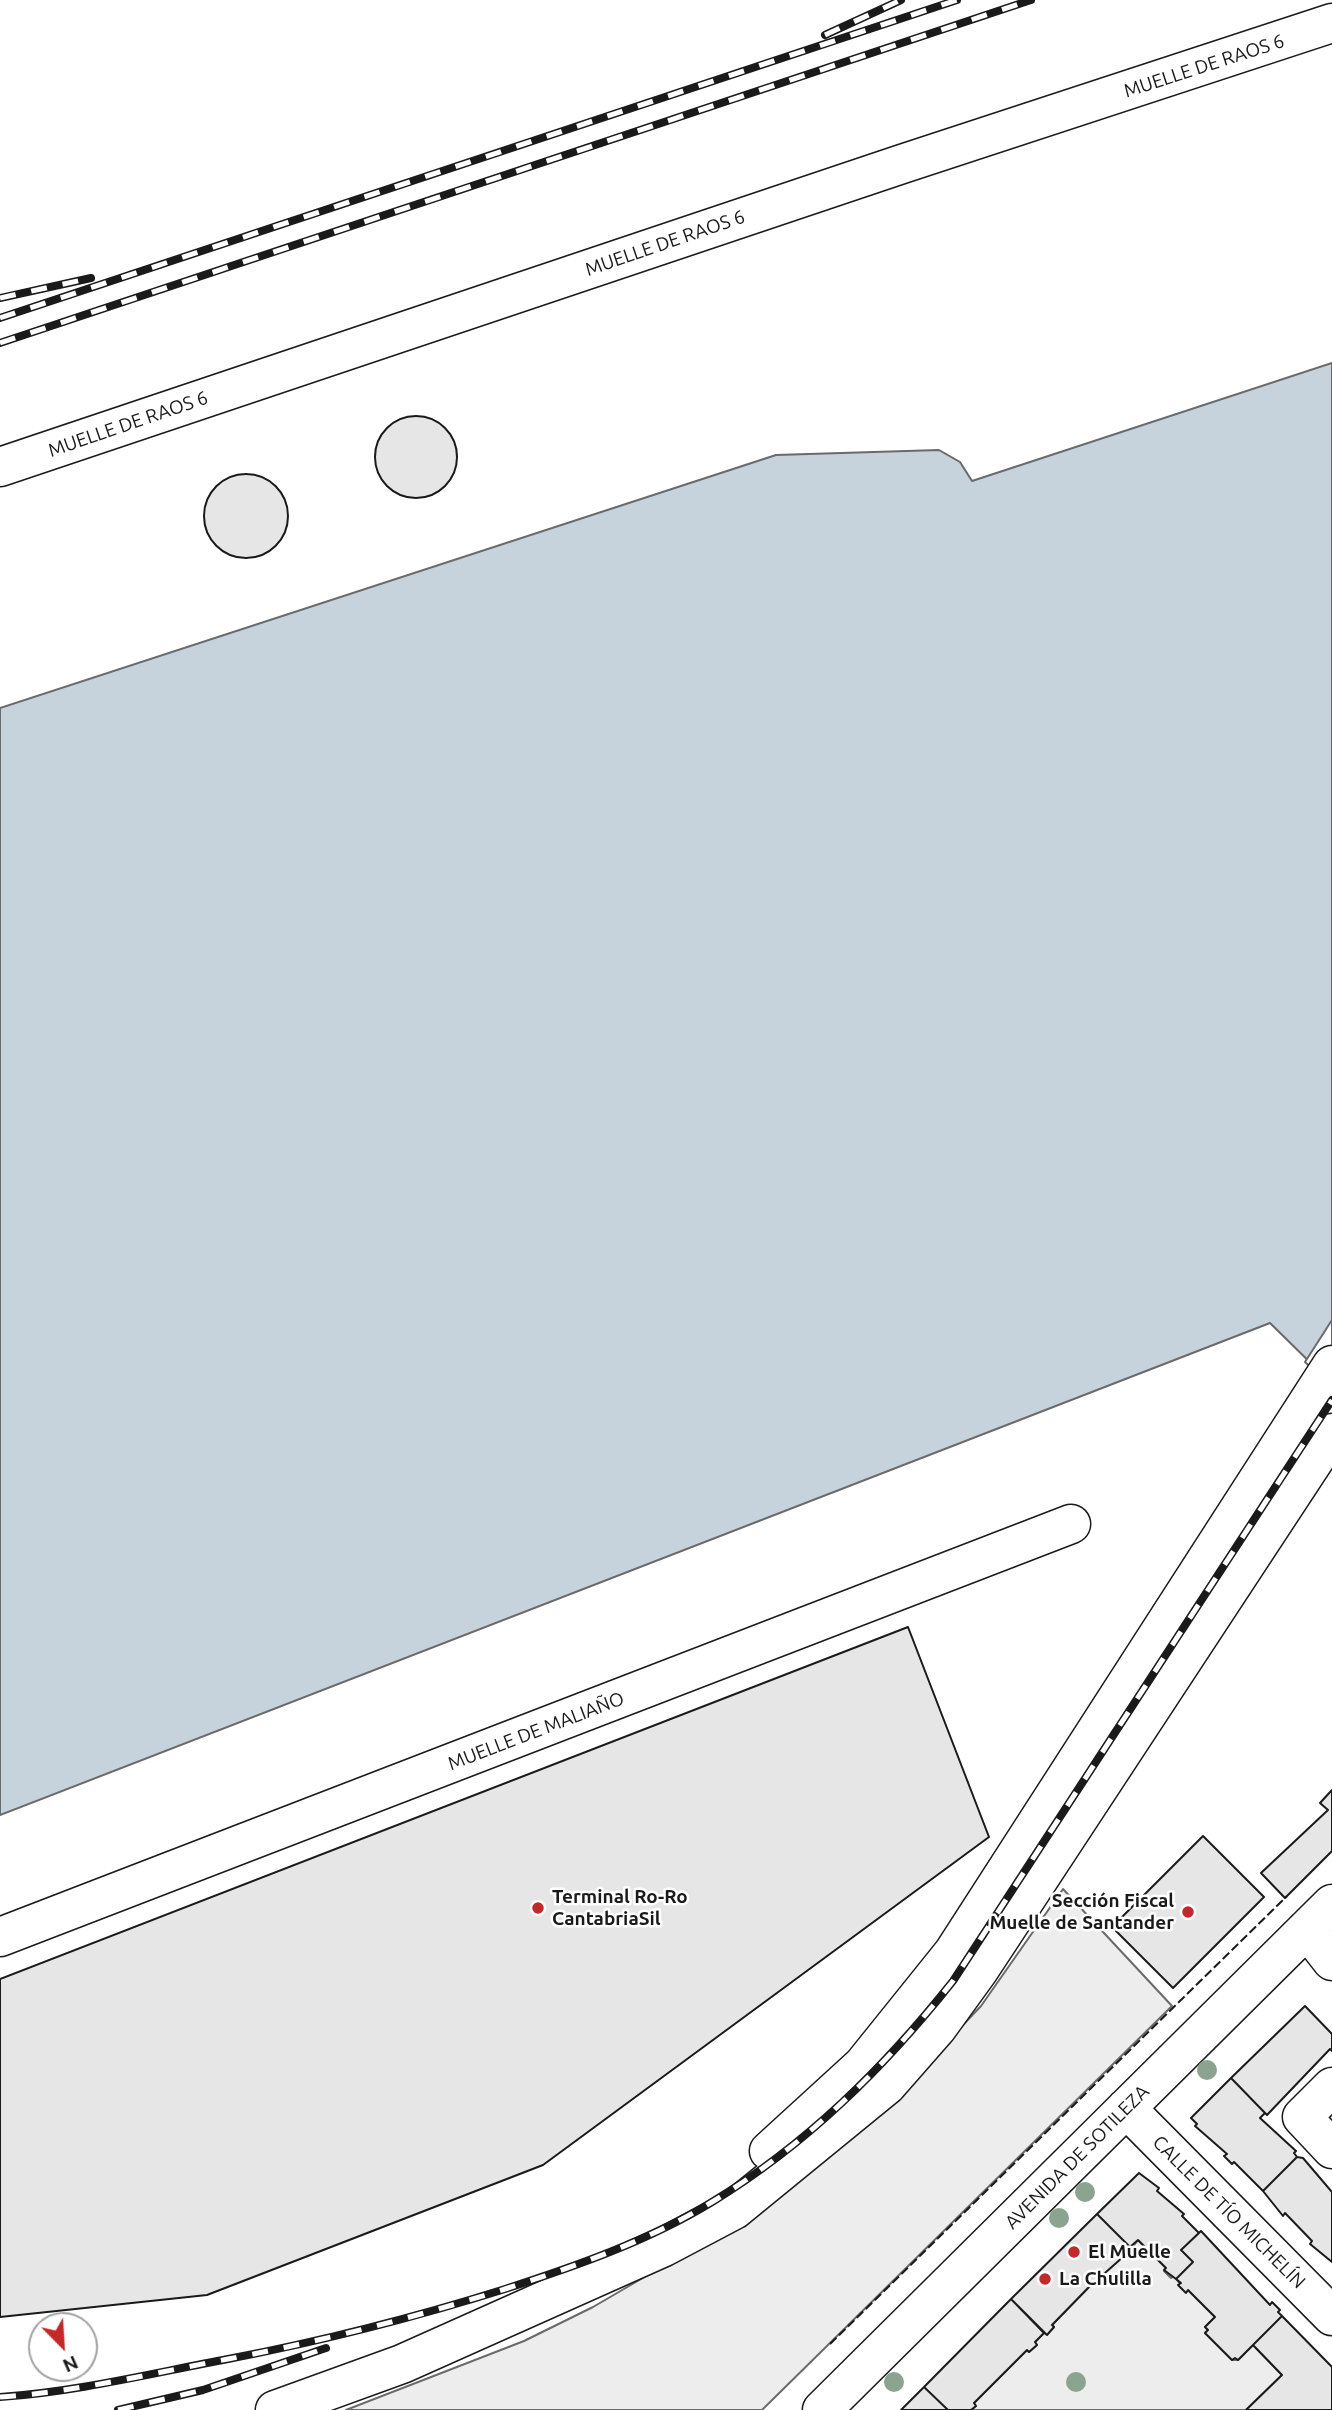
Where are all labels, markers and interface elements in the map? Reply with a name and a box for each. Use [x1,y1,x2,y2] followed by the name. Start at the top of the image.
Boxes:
[1121,29,1287,103] street label: MUELLE DE RAOS 6
[582,205,748,281] street label: MUELLE DE RAOS 6
[45,386,211,462] street label: MUELLE DE RAOS 6
[445,1687,627,1775] street label: MUELLE DE MALIAÑO
[552,1886,688,1930] place label: Terminal Ro-Ro CantabriaSil
[989,1890,1174,1934] place label: Sección Fiscal Muelle de Santander
[530,1900,546,1916] marker: Terminal Ro-Ro CantabriaSil
[1180,1904,1196,1920] marker: Sección Fiscal Muelle de Santander
[1000,2080,1154,2234] street label: AVENIDA DE SOTILEZA
[1148,2131,1310,2293] street label: CALLE DE TÍO MICHELÍN
[1088,2241,1171,2263] place label: El Muelle
[1066,2244,1082,2260] marker: El Muelle
[1059,2268,1152,2290] place label: La Chulilla
[1037,2271,1053,2287] marker: La Chulilla
[28,2312,98,2382] north arrow
[60,2351,82,2377] text: N

